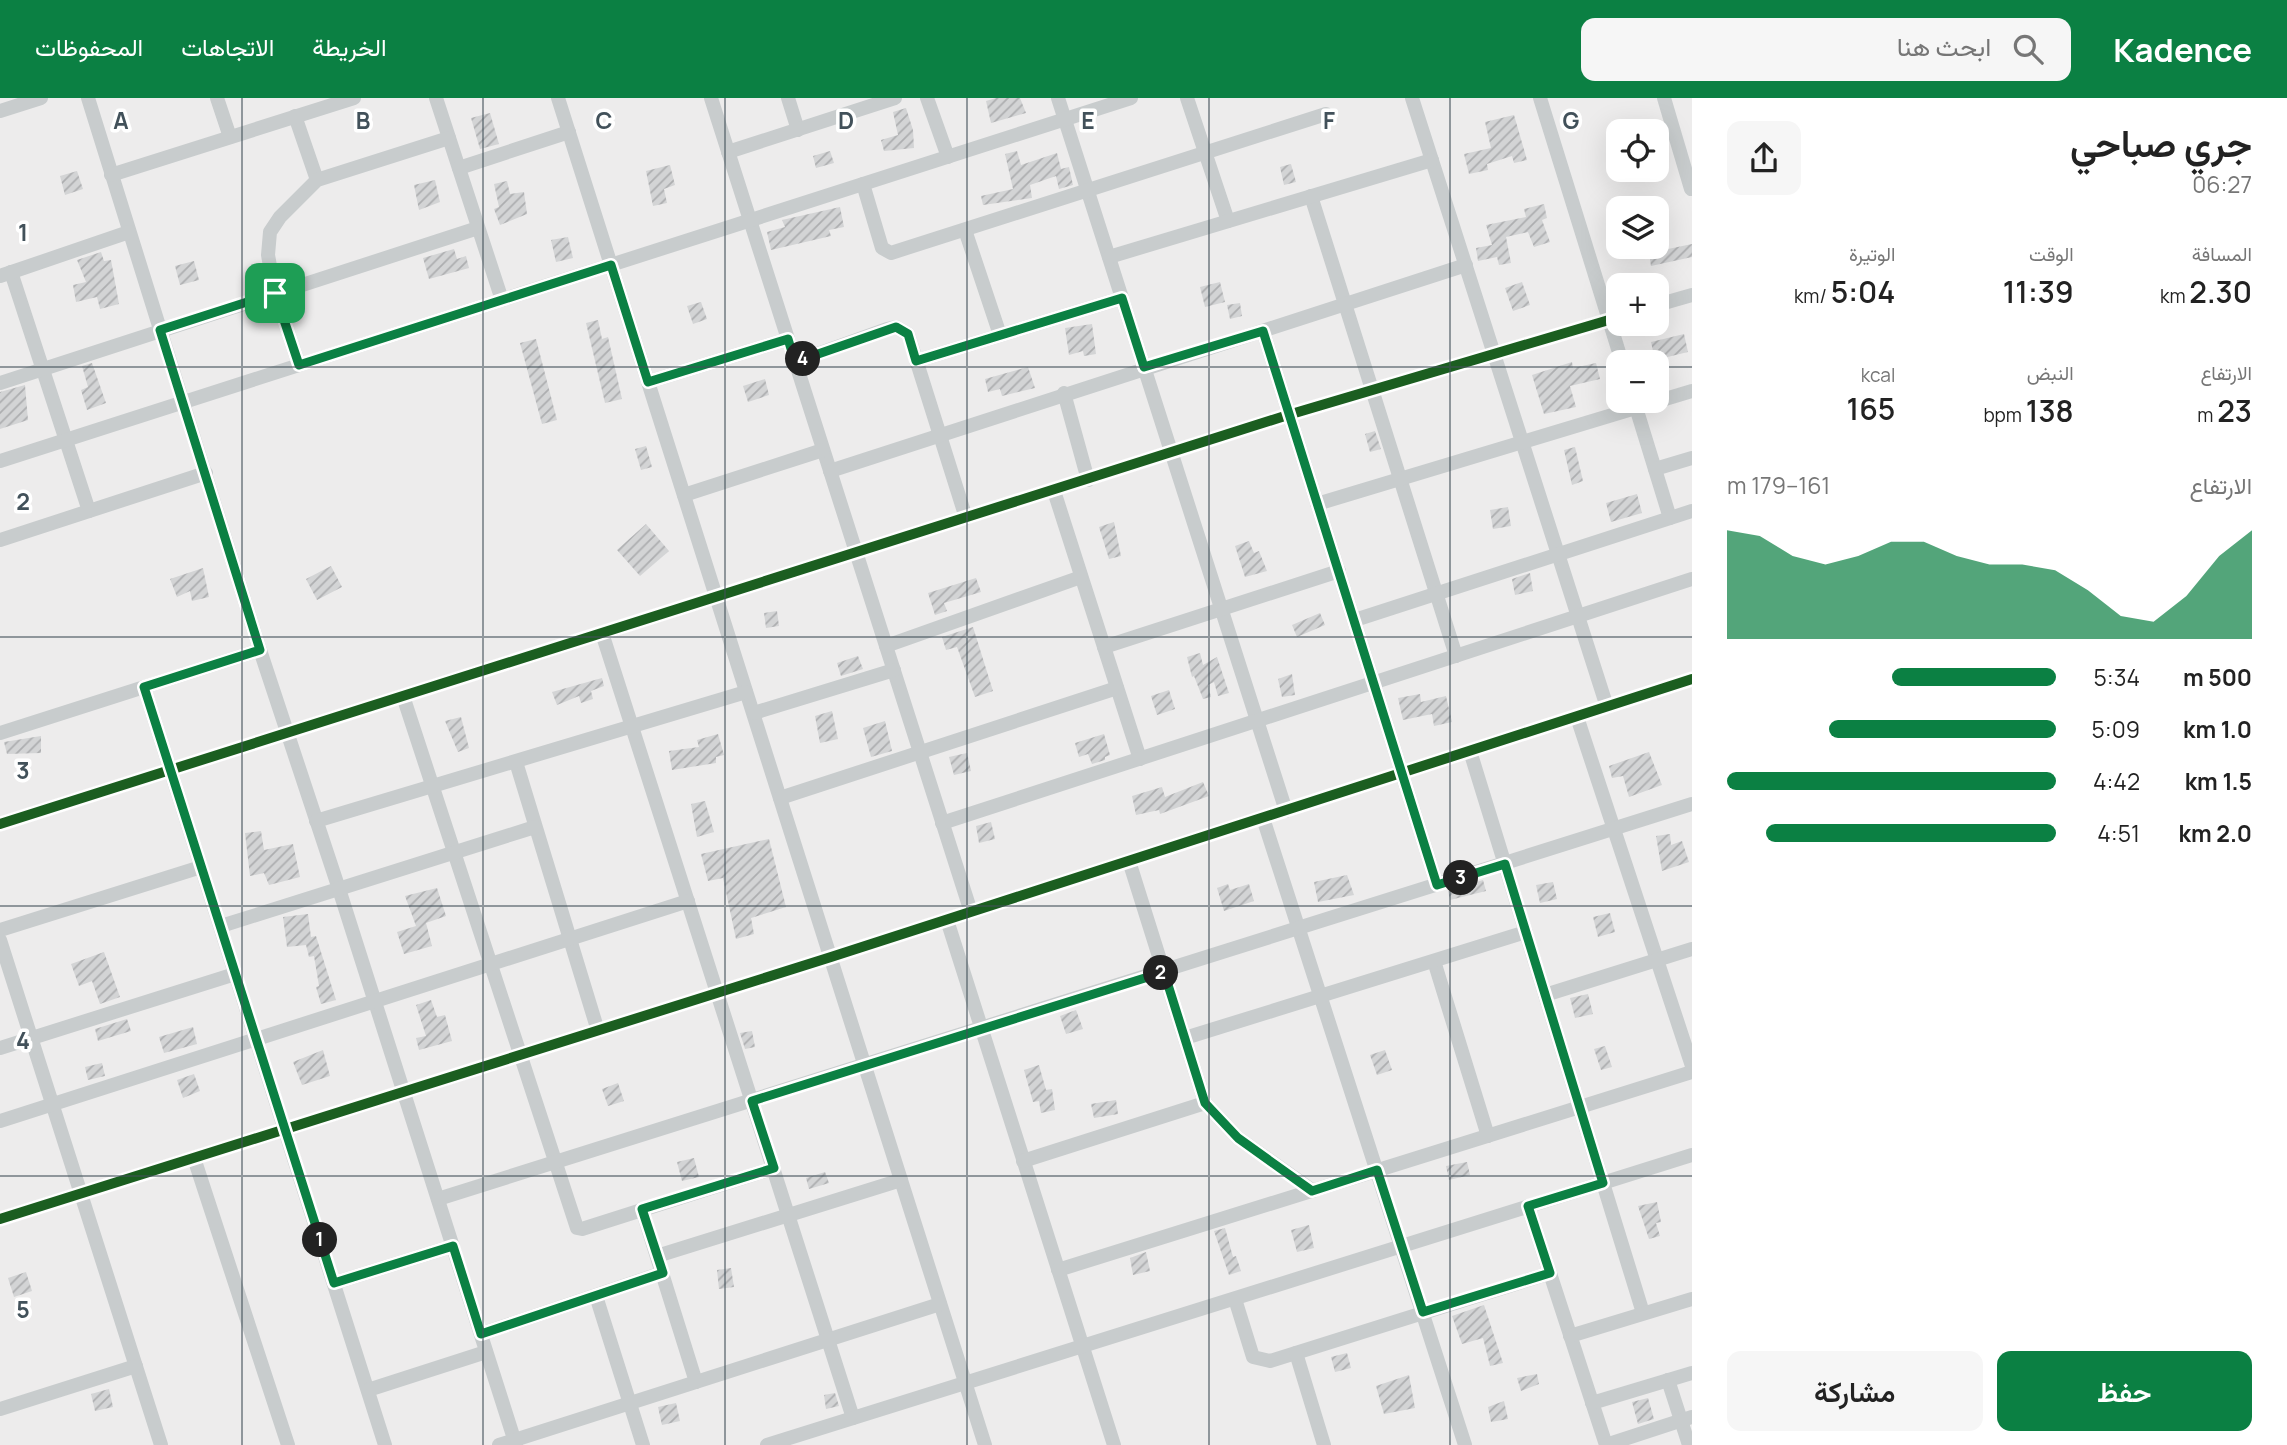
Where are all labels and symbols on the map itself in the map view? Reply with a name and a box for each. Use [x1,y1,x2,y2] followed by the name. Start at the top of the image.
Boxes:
[113,104,129,136] text: A
[356,104,370,136] text: B
[596,104,613,136] text: C
[838,104,854,136] text: D
[1081,104,1095,136] text: E
[1323,104,1335,136] text: F
[1563,104,1580,136] text: G
[18,216,28,248] text: 1
[245,263,305,323] pin
[786,342,820,376] pin: 4
[16,485,30,517] text: 2
[16,754,30,786] text: 3
[1444,860,1478,896] pin: 3
[1144,956,1178,990] pin: 2
[16,1024,30,1056] text: 4
[302,1222,338,1258] pin: 1
[16,1293,30,1325] text: 5

